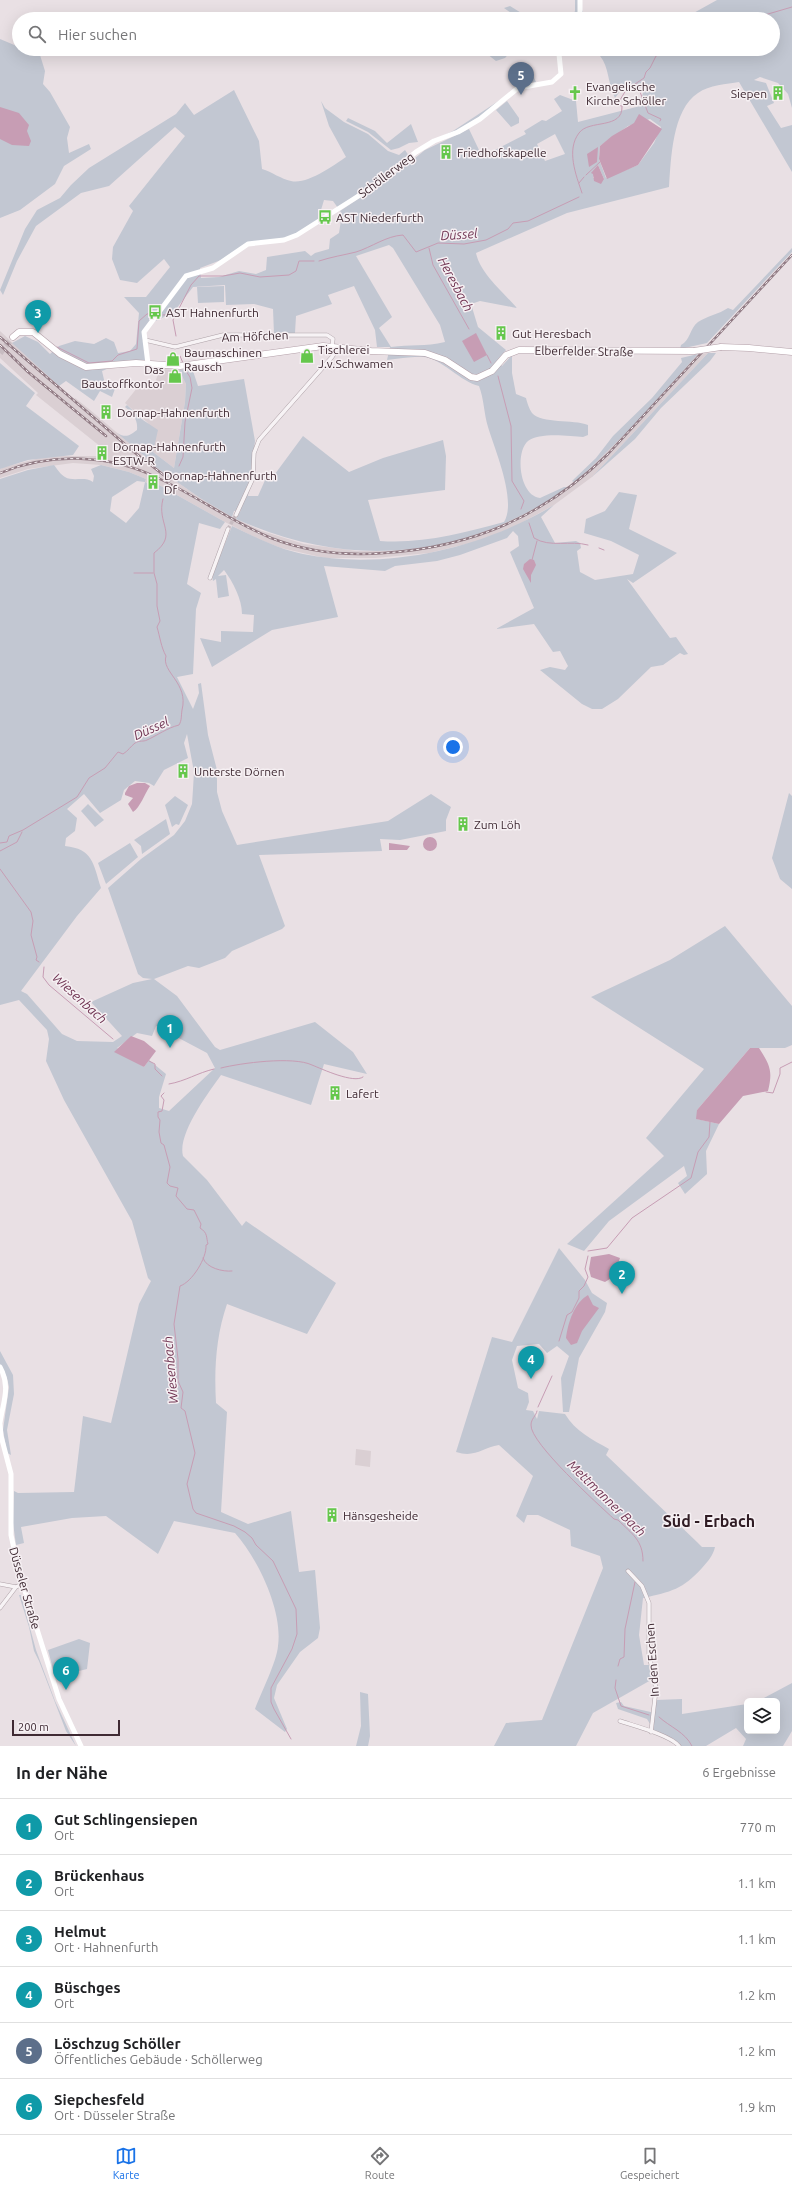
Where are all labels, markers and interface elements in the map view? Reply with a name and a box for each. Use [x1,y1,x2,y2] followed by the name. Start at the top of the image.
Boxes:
[12,12,780,56] search box
[26,23,48,45] icon: search
[58,26,137,43] text: Hier suchen
[508,62,534,95] pin: 5
[586,80,666,107] place label: Evangelische Kirche Schöller
[567,85,583,101] church icon: Evangelische Kirche Schöller
[770,85,786,101] building icon: Siepen
[731,87,767,100] place label: Siepen
[438,144,454,160] building icon: Friedhofskapelle
[457,146,547,159] place label: Friedhofskapelle
[356,150,416,200] street label: Schöllerweg
[317,209,333,225] bus stop icon: AST Niederfurth
[336,211,424,224] place label: AST Niederfurth
[440,226,478,242] water label: Düssel
[436,254,476,314] water label: Heresbach
[25,300,51,333] pin: 3
[147,304,163,320] bus stop icon: AST Hahnenfurth
[166,306,259,319] place label: AST Hahnenfurth
[493,325,509,341] building icon: Gut Heresbach
[512,327,591,340] place label: Gut Heresbach
[221,328,289,344] street label: Am Höfchen
[318,343,393,370] place label: Tischlerei J.v.Schwamen
[534,344,634,358] street label: Elberfelder Straße
[184,346,262,373] place label: Baumaschinen Rausch
[299,348,315,364] shop icon: Tischlerei J.v.Schwamen
[165,351,181,367] shop icon: Baumaschinen Rausch
[81,363,164,390] place label: Das Baustoffkontor
[167,368,183,384] shop icon: Das Baustoffkontor
[98,404,114,420] building icon: Dornap-Hahnenfurth
[117,406,230,419] place label: Dornap-Hahnenfurth
[113,440,226,467] place label: Dornap-Hahnenfurth ESTW-R
[94,445,110,461] building icon: Dornap-Hahnenfurth ESTW-R
[164,469,277,496] place label: Dornap-Hahnenfurth Df
[145,474,161,490] building icon: Dornap-Hahnenfurth Df
[131,714,171,742] water label: Düssel
[443,737,463,757] your location
[175,763,191,779] building icon: Unterste Dörnen
[194,765,285,778] place label: Unterste Dörnen
[455,816,471,832] building icon: Zum Löh
[474,818,521,831] place label: Zum Löh
[50,970,110,1026] water label: Wiesenbach
[157,1015,183,1048] pin: 1
[327,1085,343,1101] building icon: Lafert
[346,1087,379,1100] place label: Lafert
[609,1261,635,1294] pin: 2
[160,1336,180,1404] water label: Wiesenbach
[518,1346,544,1379] pin: 4
[565,1457,649,1539] water label: Mettmanner Bach
[324,1507,340,1523] building icon: Hänsgesheide
[343,1509,418,1522] place label: Hänsgesheide
[663,1512,755,1530] district label: Süd - Erbach
[7,1545,43,1631] street label: Düsseler Straße
[643,1623,661,1697] street label: In den Eschen
[53,1657,79,1690] pin: 6
[744,1698,780,1734] map controls
[744,1698,780,1734] button: layers
[12,1718,120,1737] scale bar
[18,1721,49,1733] text: 200 m
[16,1763,108,1782] text: In der Nähe
[702,1765,776,1779] text: 6 Ergebnisse
[54,1811,198,1828] text: Gut Schlingensiepen
[25,1820,33,1834] text: 1
[740,1820,776,1834] text: 770 m
[54,1828,74,1842] text: Ort
[54,1867,144,1884] text: Brückenhaus
[25,1876,33,1890] text: 2
[737,1876,776,1890] text: 1.1 km
[54,1884,74,1898] text: Ort
[54,1923,106,1940] text: Helmut
[25,1932,33,1946] text: 3
[737,1932,776,1946] text: 1.1 km
[54,1940,158,1954] text: Ort · Hahnenfurth
[54,1979,121,1996] text: Büschges
[25,1988,33,2002] text: 4
[737,1988,776,2002] text: 1.2 km
[54,1996,74,2010] text: Ort
[54,2035,181,2052] text: Löschzug Schöller
[25,2044,33,2058] text: 5
[737,2044,776,2058] text: 1.2 km
[54,2052,263,2066] text: Öffentliches Gebäude · Schöllerweg
[54,2091,144,2108] text: Siepchesfeld
[25,2100,33,2114] text: 6
[737,2100,776,2114] text: 1.9 km
[54,2108,175,2122] text: Ort · Düsseler Straße
[113,2145,140,2181] tab: Karte
[365,2145,395,2181] tab: Route
[620,2145,679,2181] tab: Gespeichert

